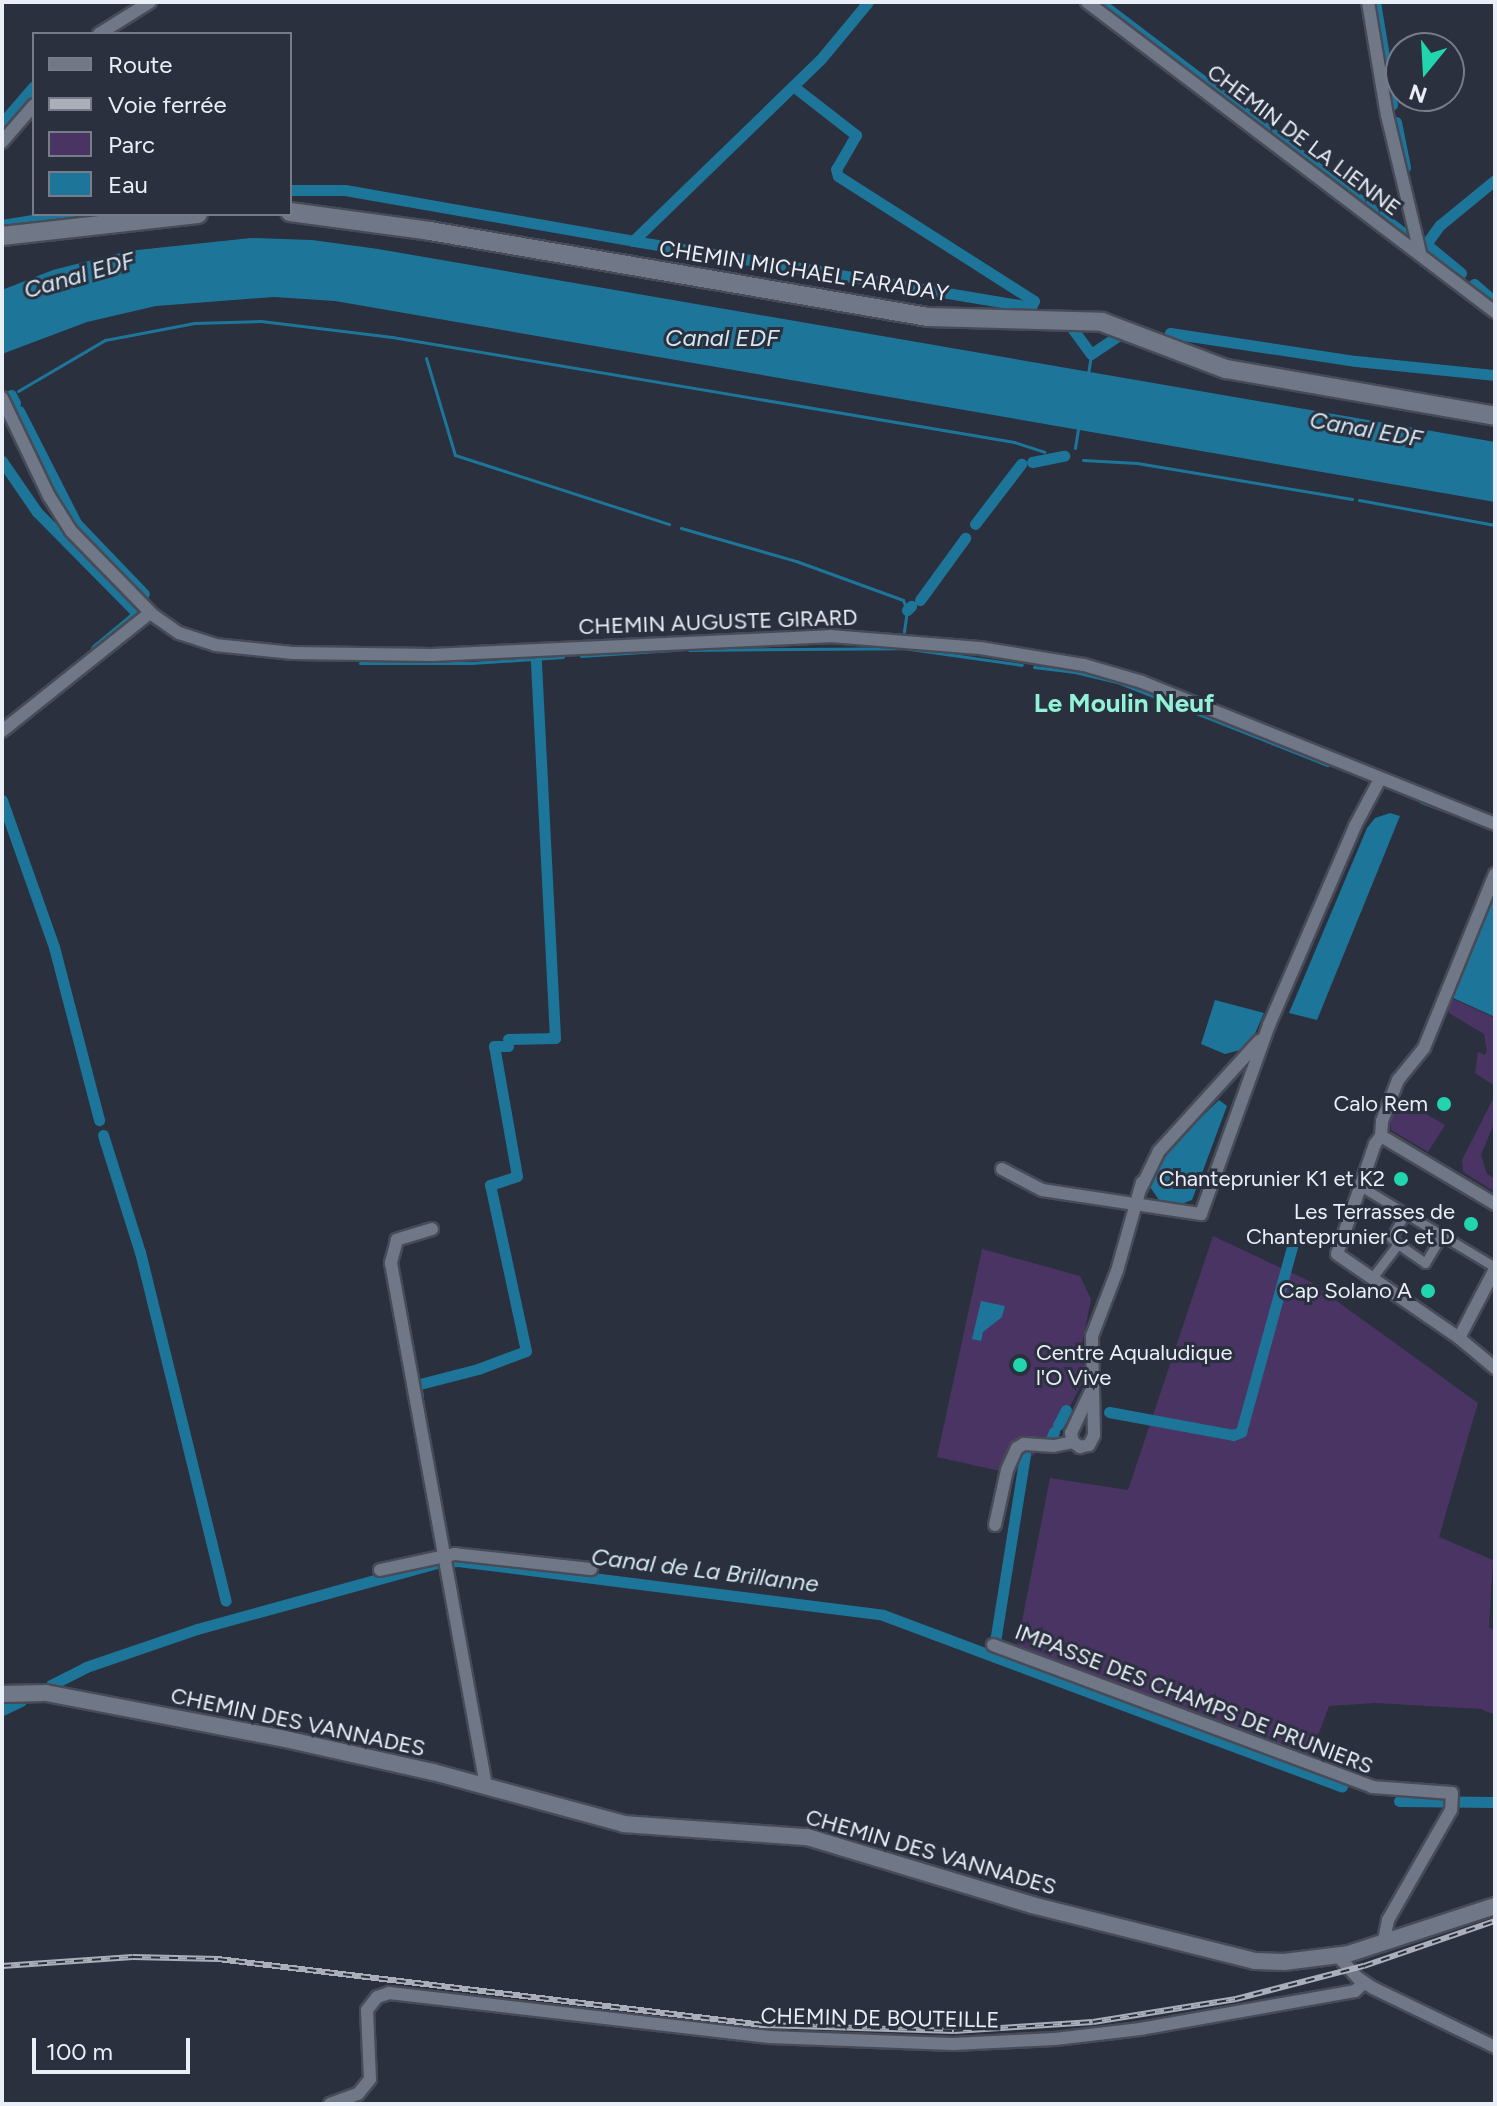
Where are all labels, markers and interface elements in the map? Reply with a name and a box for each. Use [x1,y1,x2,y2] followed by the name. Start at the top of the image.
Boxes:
[32,32,292,216] legend
[1385,32,1465,112] north arrow
[108,50,172,79] text: Route
[1202,59,1406,221] street label: CHEMIN DE LA LIENNE
[1406,78,1430,109] text: N
[108,90,227,119] text: Voie ferrée
[108,130,155,159] text: Parc
[108,170,148,199] text: Eau
[657,235,951,307] street label: CHEMIN MICHAEL FARADAY
[20,245,138,305] water label: Canal EDF
[665,324,779,352] water label: Canal EDF
[1307,405,1425,453] water label: Canal EDF
[578,604,858,640] street label: CHEMIN AUGUSTE GIRARD
[1034,688,1214,720] district label: Le Moulin Neuf
[1333,1091,1428,1117] place label: Calo Rem
[1435,1095,1453,1113] marker: Calo Rem
[1159,1166,1385,1192] place label: Chanteprunier K1 et K2
[1392,1170,1410,1188] marker: Chanteprunier K1 et K2
[1246,1198,1455,1250] place label: Les Terrasses de Chanteprunier C et D
[1462,1215,1480,1233] marker: Les Terrasses de Chanteprunier C et D
[1279,1278,1412,1304] place label: Cap Solano A
[1419,1282,1437,1300] marker: Cap Solano A
[1036,1339,1232,1390] place label: Centre Aqualudique l'O Vive
[1011,1356,1029,1374] marker: Centre Aqualudique l'O Vive
[590,1542,820,1598] water label: Canal de La Brillanne
[1011,1618,1377,1780] street label: IMPASSE DES CHAMPS DE PRUNIERS
[168,1682,428,1762] street label: CHEMIN DES VANNADES
[803,1804,1059,1900] street label: CHEMIN DES VANNADES
[760,2003,1000,2033] street label: CHEMIN DE BOUTEILLE
[36,2022,194,2072] scale bar
[46,2037,113,2066] text: 100 m

